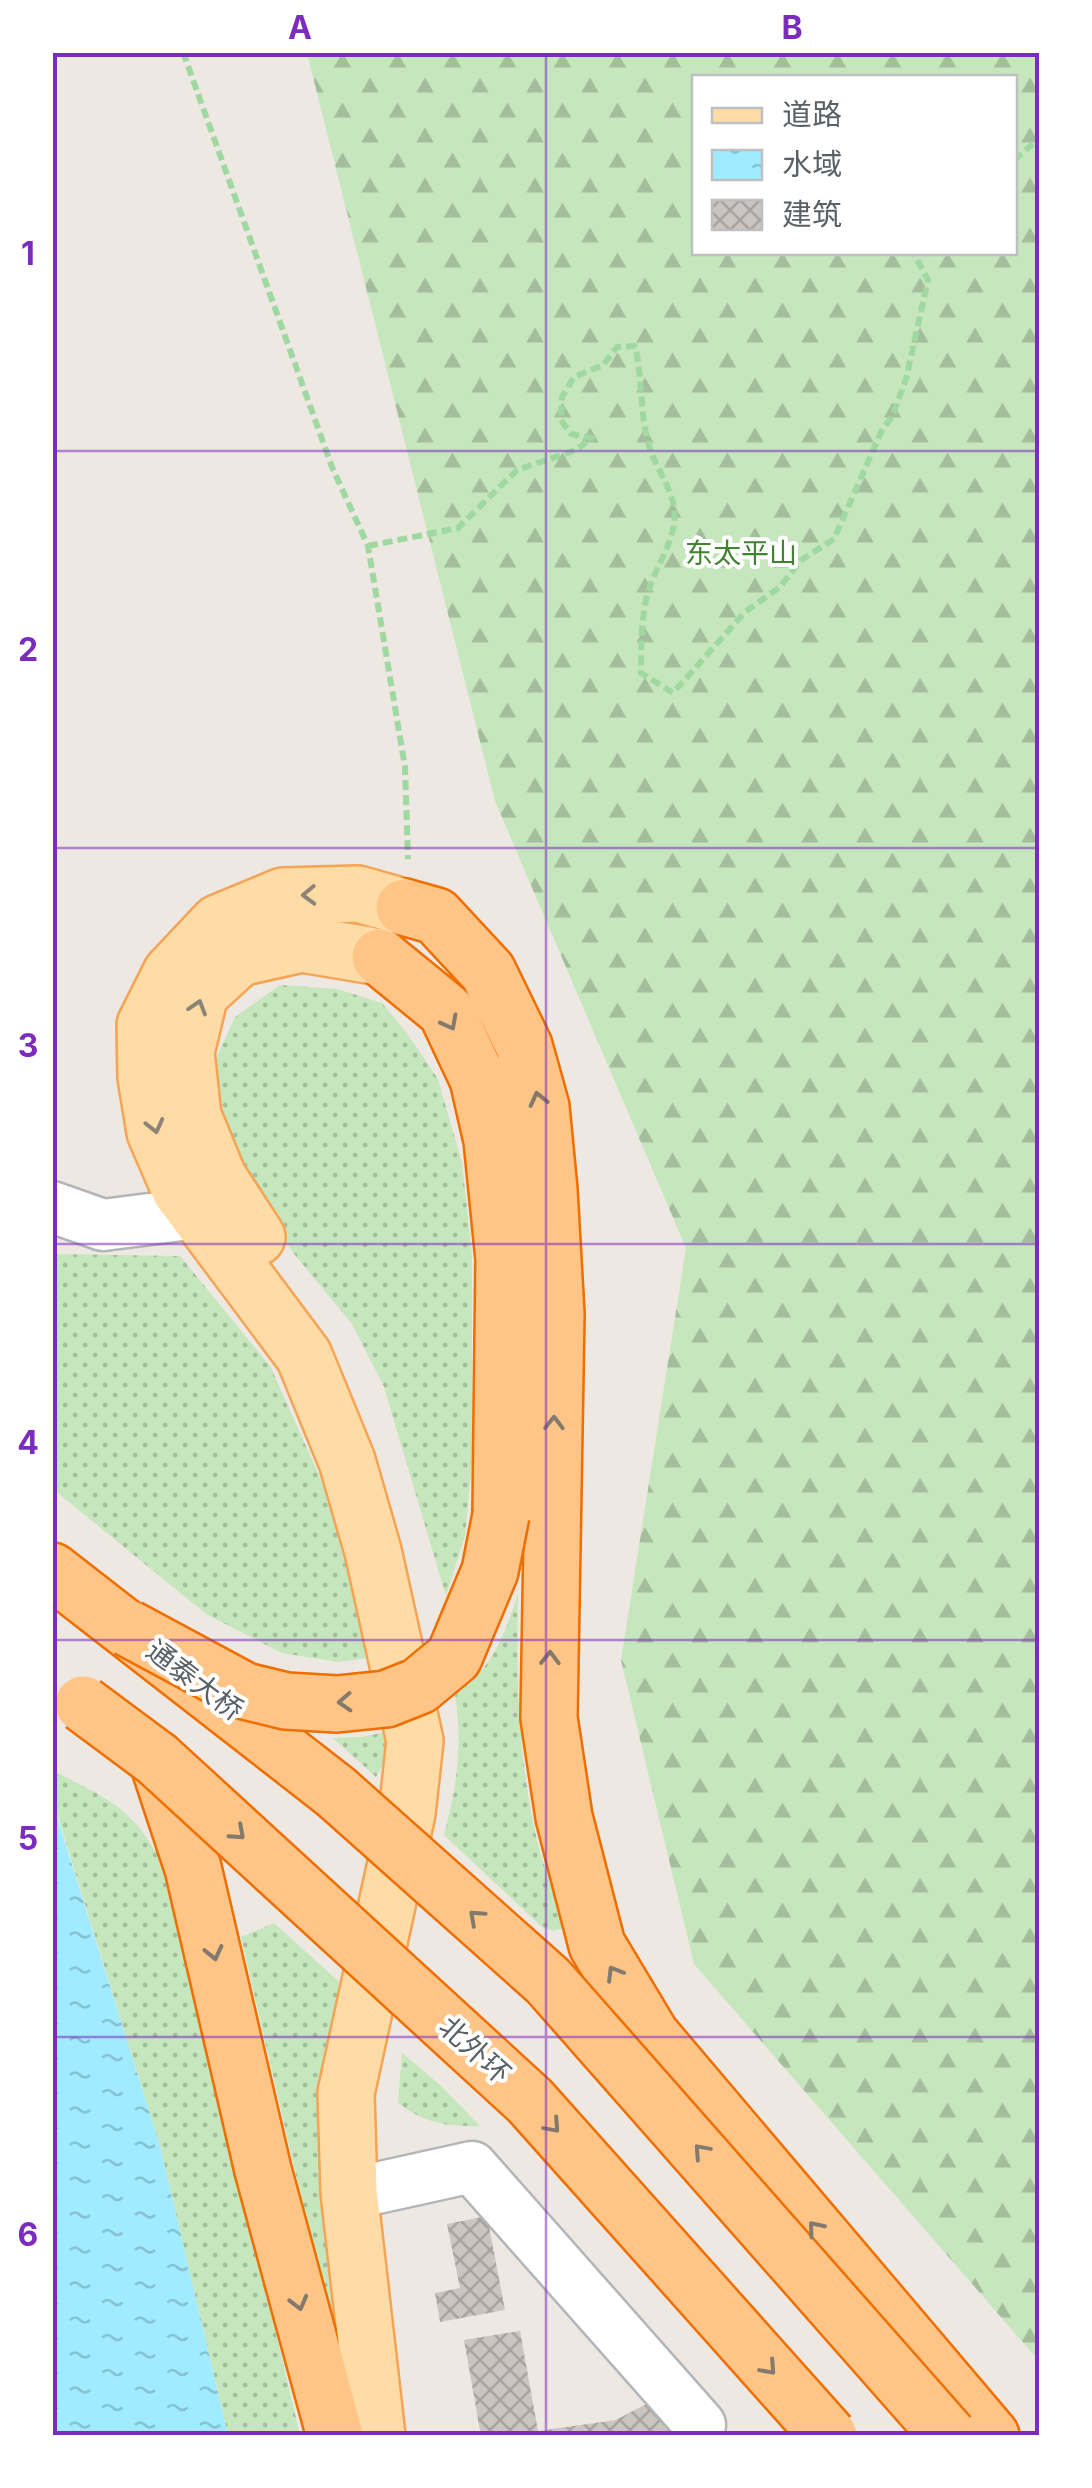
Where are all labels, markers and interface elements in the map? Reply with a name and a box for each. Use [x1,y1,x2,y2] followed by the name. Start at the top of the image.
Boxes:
[288,8,312,47] text: A
[781,8,803,47] text: B
[692,75,1017,255] legend
[782,96,842,132] text: 道路
[782,146,842,182] text: 水域
[782,196,842,232] text: 建筑
[21,234,35,273] text: 1
[685,536,797,570] park label: 东太平山
[18,630,38,669] text: 2
[300,885,316,906] one-way arrow
[186,999,207,1016] one-way arrow
[438,1012,457,1031] one-way arrow
[18,1026,38,1065] text: 3
[529,1091,550,1108] one-way arrow
[144,1117,165,1135] one-way arrow
[543,1414,565,1430] one-way arrow
[17,1423,39,1462] text: 4
[140,1633,250,1727] street label: 通泰大桥
[539,1650,561,1666] one-way arrow
[336,1692,352,1713] one-way arrow
[18,1819,38,1858] text: 5
[226,1821,245,1839] one-way arrow
[469,1911,488,1929] one-way arrow
[202,1944,223,1961] one-way arrow
[607,1966,626,1984] one-way arrow
[432,2009,518,2091] street label: 北外环
[541,2114,559,2133] one-way arrow
[695,2144,713,2163] one-way arrow
[18,2215,38,2254] text: 6
[809,2221,827,2239] one-way arrow
[287,2294,308,2311] one-way arrow
[757,2356,775,2375] one-way arrow

